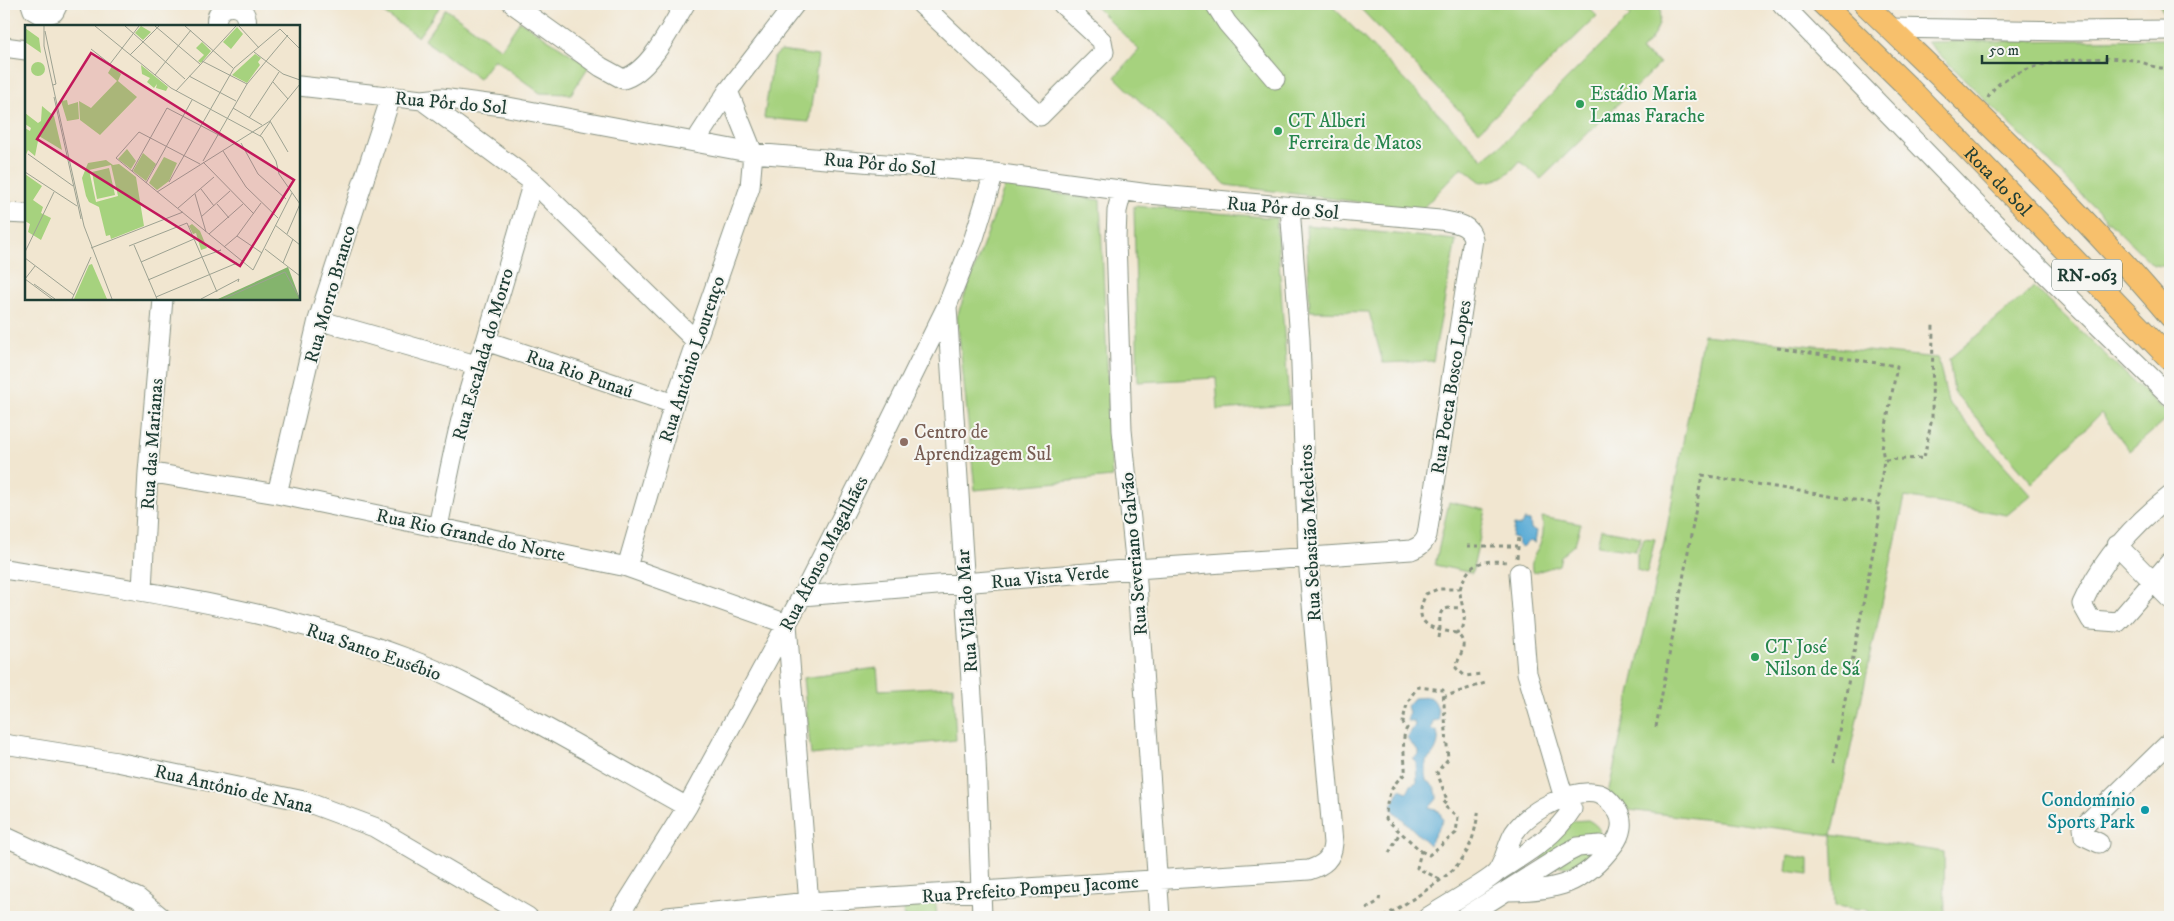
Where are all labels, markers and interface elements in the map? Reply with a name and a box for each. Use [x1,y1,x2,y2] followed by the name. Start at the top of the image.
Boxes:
[25,25,300,300] inset map
[1982,32,2106,64] scale bar
[1989,41,2019,60] text: 50 m
[1590,83,1705,128] place label: Estádio Maria Lamas Farache
[394,87,508,120] street label: Rua Pôr do Sol
[1574,98,1586,110] marker: Estádio Maria Lamas Farache
[1288,110,1422,155] place label: CT Alberi Ferreira de Matos
[1272,125,1284,137] marker: CT Alberi Ferreira de Matos
[1959,142,2036,222] street label: Rota do Sol
[823,148,937,181] street label: Rua Pôr do Sol
[1226,192,1340,225] street label: Rua Pôr do Sol
[300,223,361,366] street label: Rua Morro Branco
[2052,260,2122,290] road number: RN-063
[448,266,519,443] street label: Rua Escalada do Morro
[655,273,730,446] street label: Rua Antônio Lourenço
[1426,299,1477,476] street label: Rua Poeta Bosco Lopes
[523,345,636,404] street label: Rua Rio Punaú
[136,378,169,511] street label: Rua das Marianas
[914,421,1052,466] place label: Centro de Aprendizagem Sul
[898,436,910,448] marker: Centro de Aprendizagem Sul
[1294,444,1327,622] street label: Rua Sebastião Medeiros
[1116,471,1153,636] street label: Rua Severiano Galvão
[775,472,874,635] street label: Rua Afonso Magalhães
[374,504,567,567] street label: Rua Rio Grande do Norte
[952,548,983,673] street label: Rua Vila do Mar
[990,561,1110,594] street label: Rua Vista Verde
[303,619,444,686] street label: Rua Santo Eusébio
[1765,636,1860,681] place label: CT José Nilson de Sá
[1749,651,1761,663] marker: CT José Nilson de Sá
[152,760,315,819] street label: Rua Antônio de Nana
[2041,789,2136,834] place label: Condomínio Sports Park
[2139,804,2151,816] marker: Condomínio Sports Park
[921,870,1140,909] street label: Rua Prefeito Pompeu Jacome

